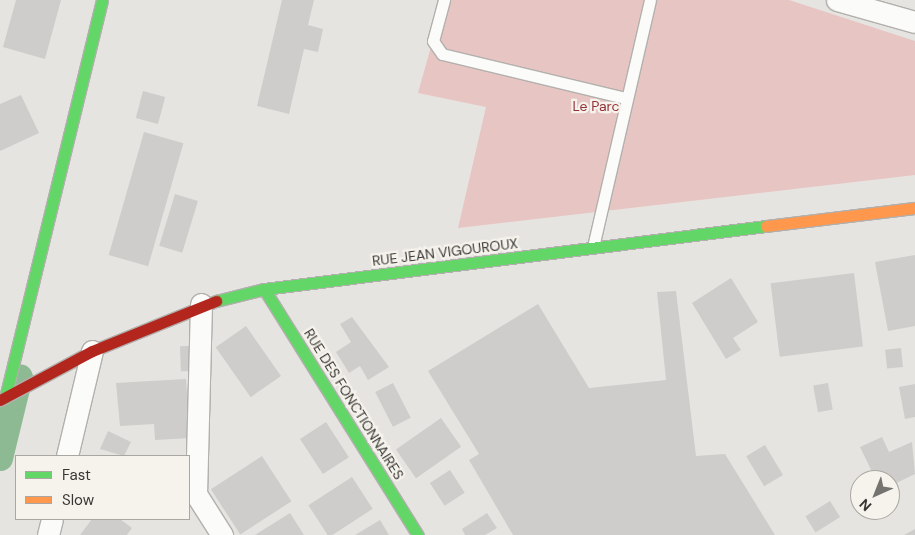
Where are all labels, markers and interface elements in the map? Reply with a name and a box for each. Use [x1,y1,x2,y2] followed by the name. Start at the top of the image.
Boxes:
[572,98,620,114] park label: Le Parc
[371,235,519,269] street label: RUE JEAN VIGOUROUX
[301,326,407,482] street label: RUE DES FONCTIONNAIRES
[15,455,190,520] legend
[62,465,91,485] text: Fast
[850,470,900,520] north arrow
[62,490,94,510] text: Slow
[855,495,875,515] text: N

